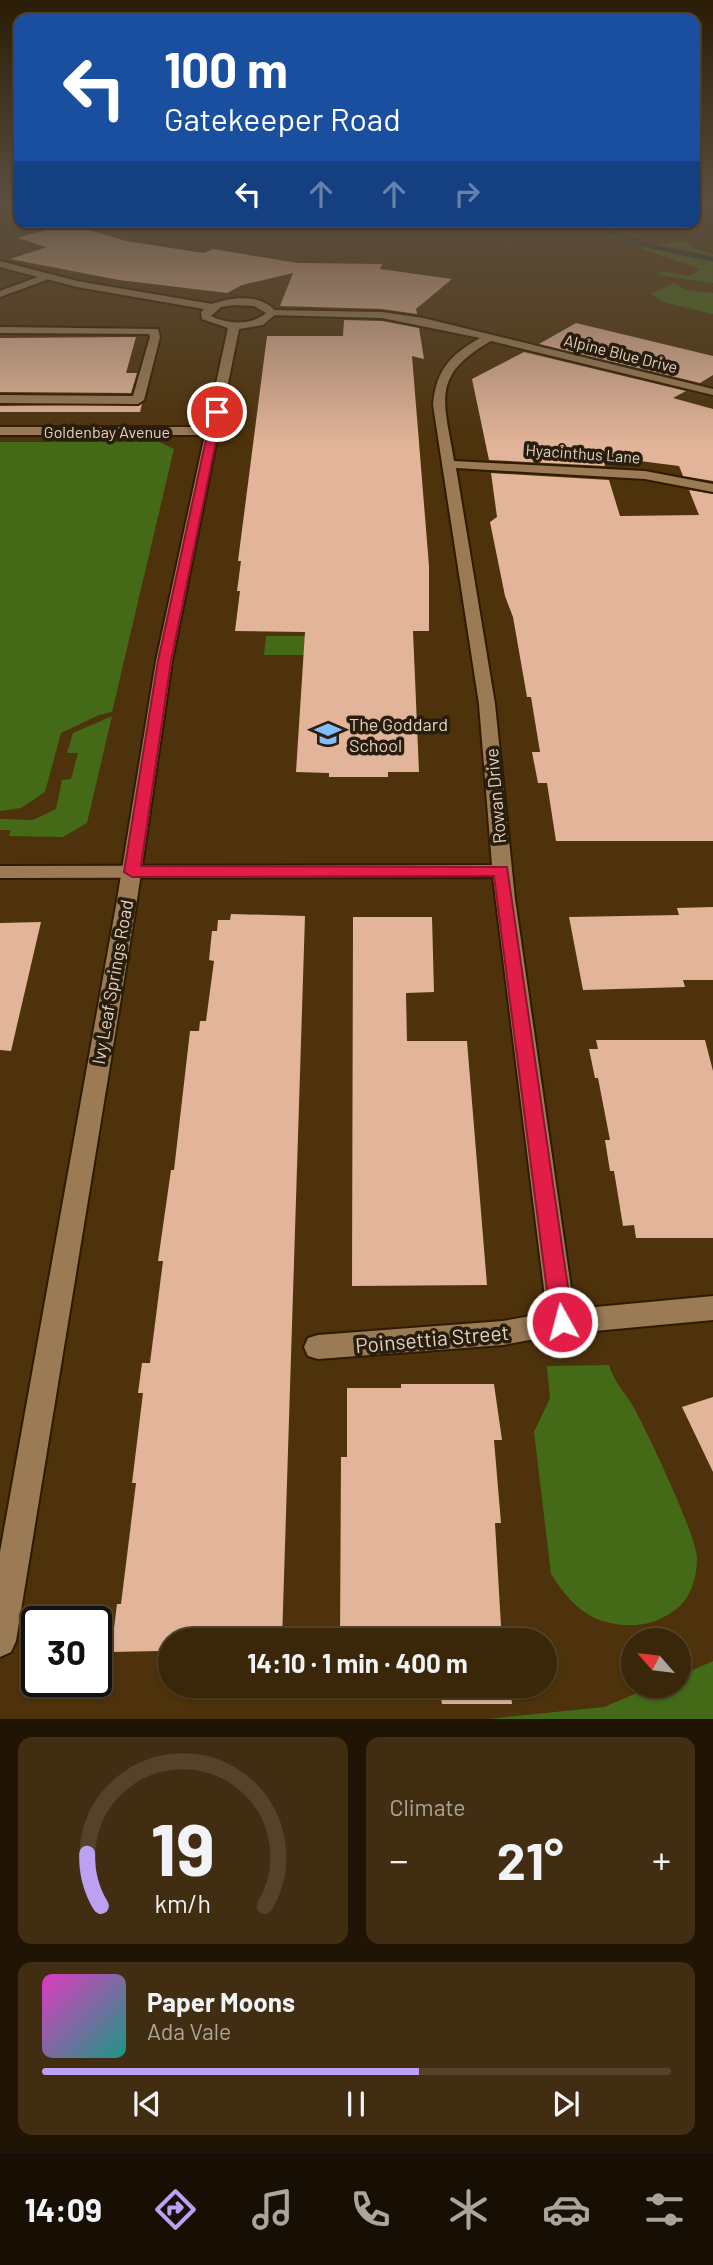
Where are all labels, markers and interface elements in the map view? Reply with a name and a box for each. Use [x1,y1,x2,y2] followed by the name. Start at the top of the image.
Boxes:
[164,39,288,98] text: 100 m
[49,42,140,133] icon: left
[164,99,401,137] text: Gatekeeper Road
[229,175,267,213] icon: left
[302,175,340,213] icon: ahead
[375,175,413,213] icon: ahead
[448,175,486,213] icon: right
[562,330,680,376] street label: Alpine Blue Drive
[187,382,247,442] pin
[198,393,236,431] icon: arrive
[44,422,170,441] street label: Goldenbay Avenue
[525,440,641,466] street label: Hyacinthus Lane
[349,713,448,756] place label: The Goddard School
[313,719,343,749] school or university icon: The Goddard School
[480,747,510,845] street label: Rowan Drive
[87,898,137,1066] street label: Ivy Leaf Springs Road
[525,1285,599,1359] position arrow
[354,1319,510,1357] street label: Poinsettia Street
[21,1606,112,1697] speed limit sign: 30
[621,1628,691,1698] north arrow
[621,1628,691,1698] map controls
[247,1647,468,1678] text: 14:10 · 1 min · 400 m
[390,1793,466,1821] text: Climate
[151,1804,215,1892] text: 19
[497,1828,564,1890] text: 21°
[390,1836,409,1882] text: −
[652,1836,671,1882] text: +
[154,1888,211,1918] text: km/h
[147,1986,295,2017] text: Paper Moons
[147,2017,231,2045] text: Ada Vale
[128,2085,166,2123] icon: previous
[337,2085,375,2123] icon: pause
[547,2085,585,2123] icon: next
[151,2185,200,2234] icon: directions
[248,2185,297,2234] icon: music
[346,2185,395,2234] icon: phone
[444,2185,493,2234] icon: climate
[542,2185,591,2234] icon: car
[640,2185,689,2234] icon: filters
[24,2190,102,2228] text: 14:09

